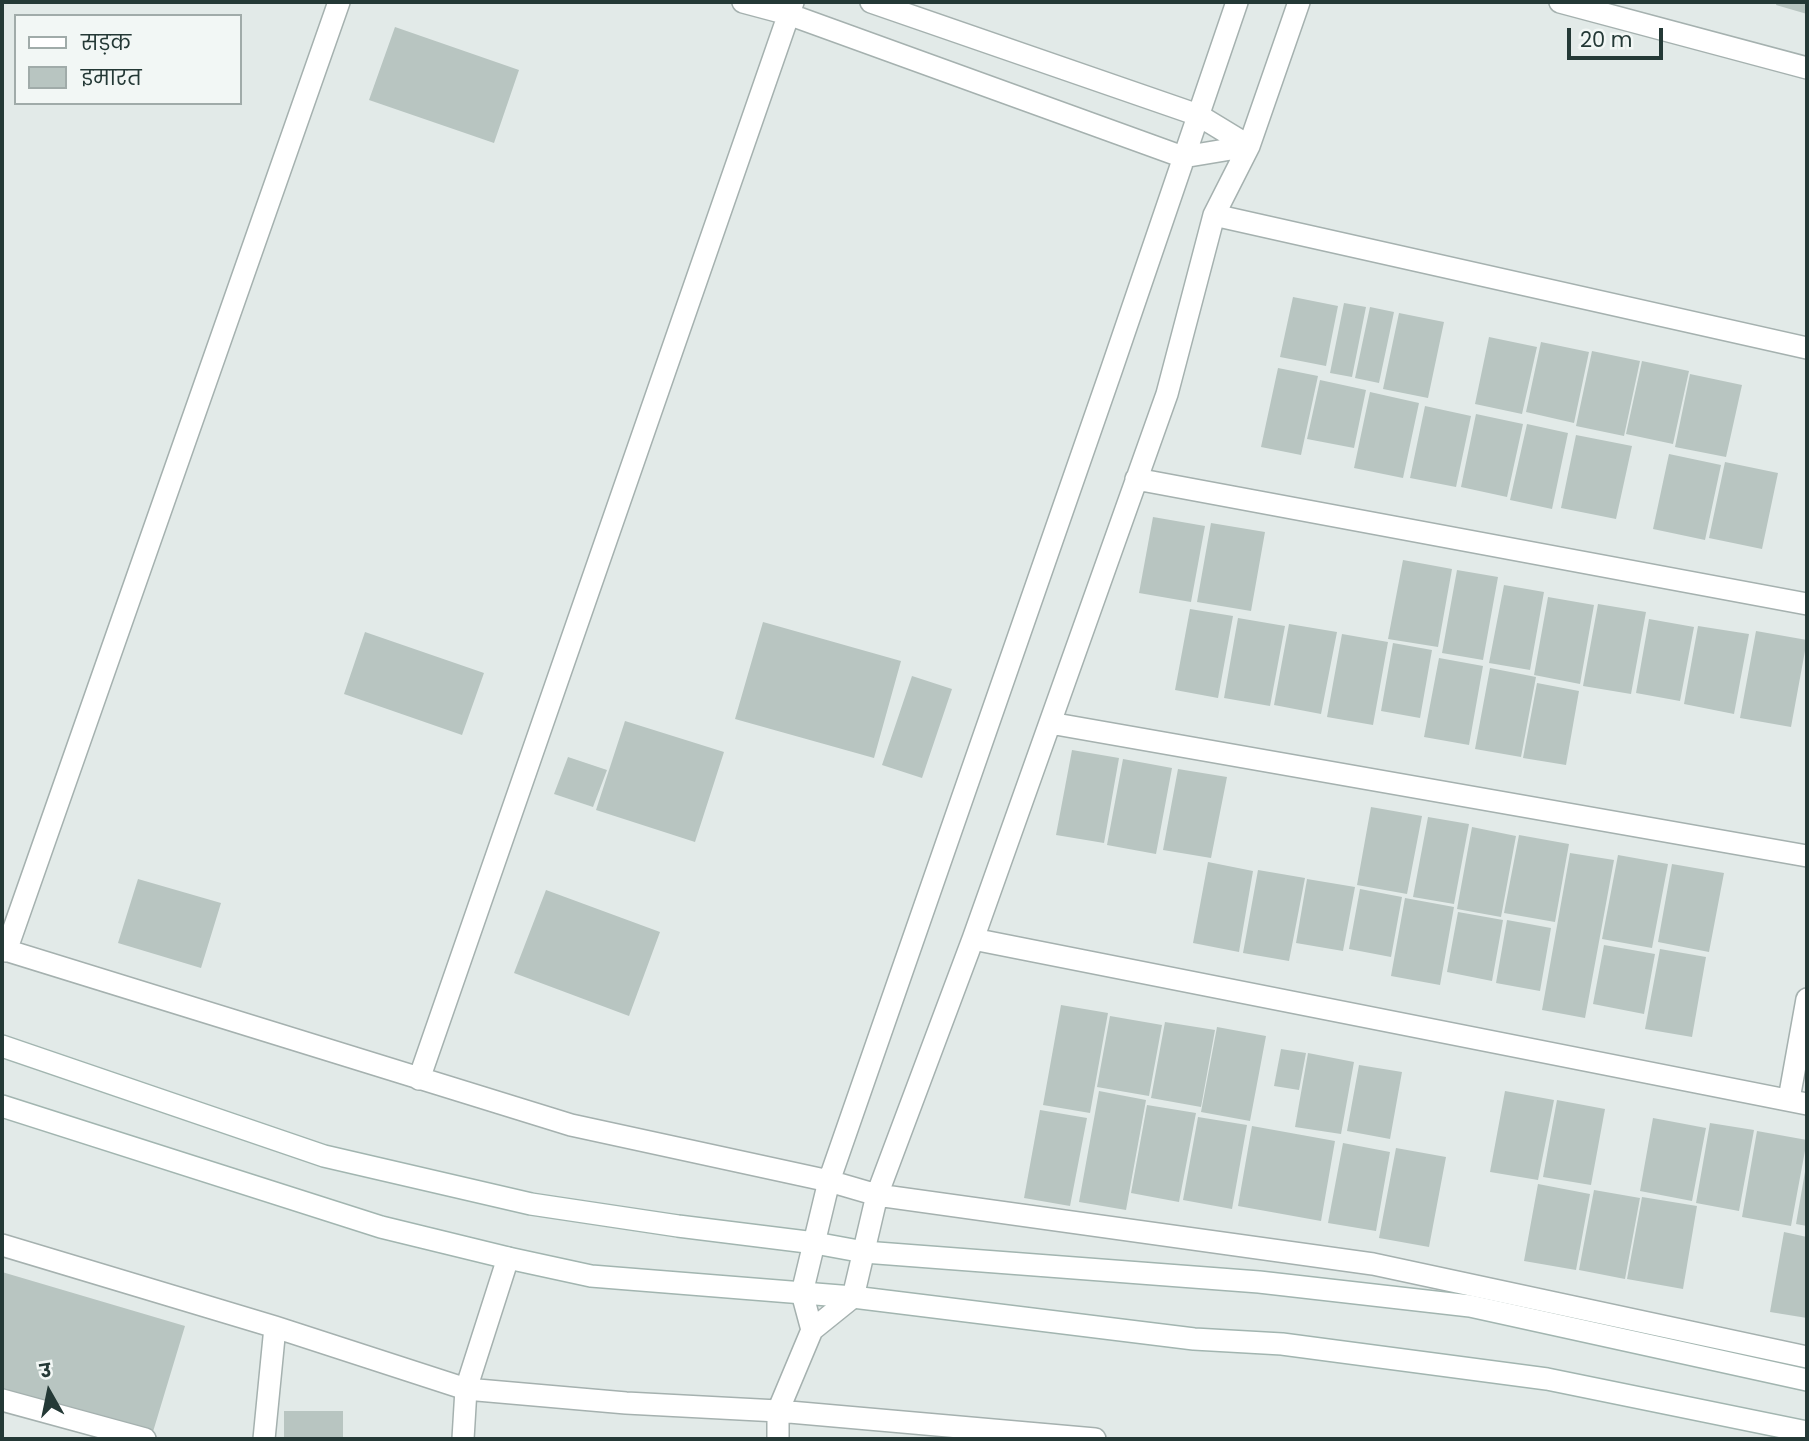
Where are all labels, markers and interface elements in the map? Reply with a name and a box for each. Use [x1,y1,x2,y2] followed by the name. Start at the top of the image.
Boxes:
[14,14,242,105] legend
[1571,14,1667,58] scale bar
[1580,25,1633,54] text: 20 m
[81,28,131,57] text: सड़क
[81,63,142,92] text: इमारत
[14,1357,84,1427] north arrow
[38,1357,53,1385] text: उ

